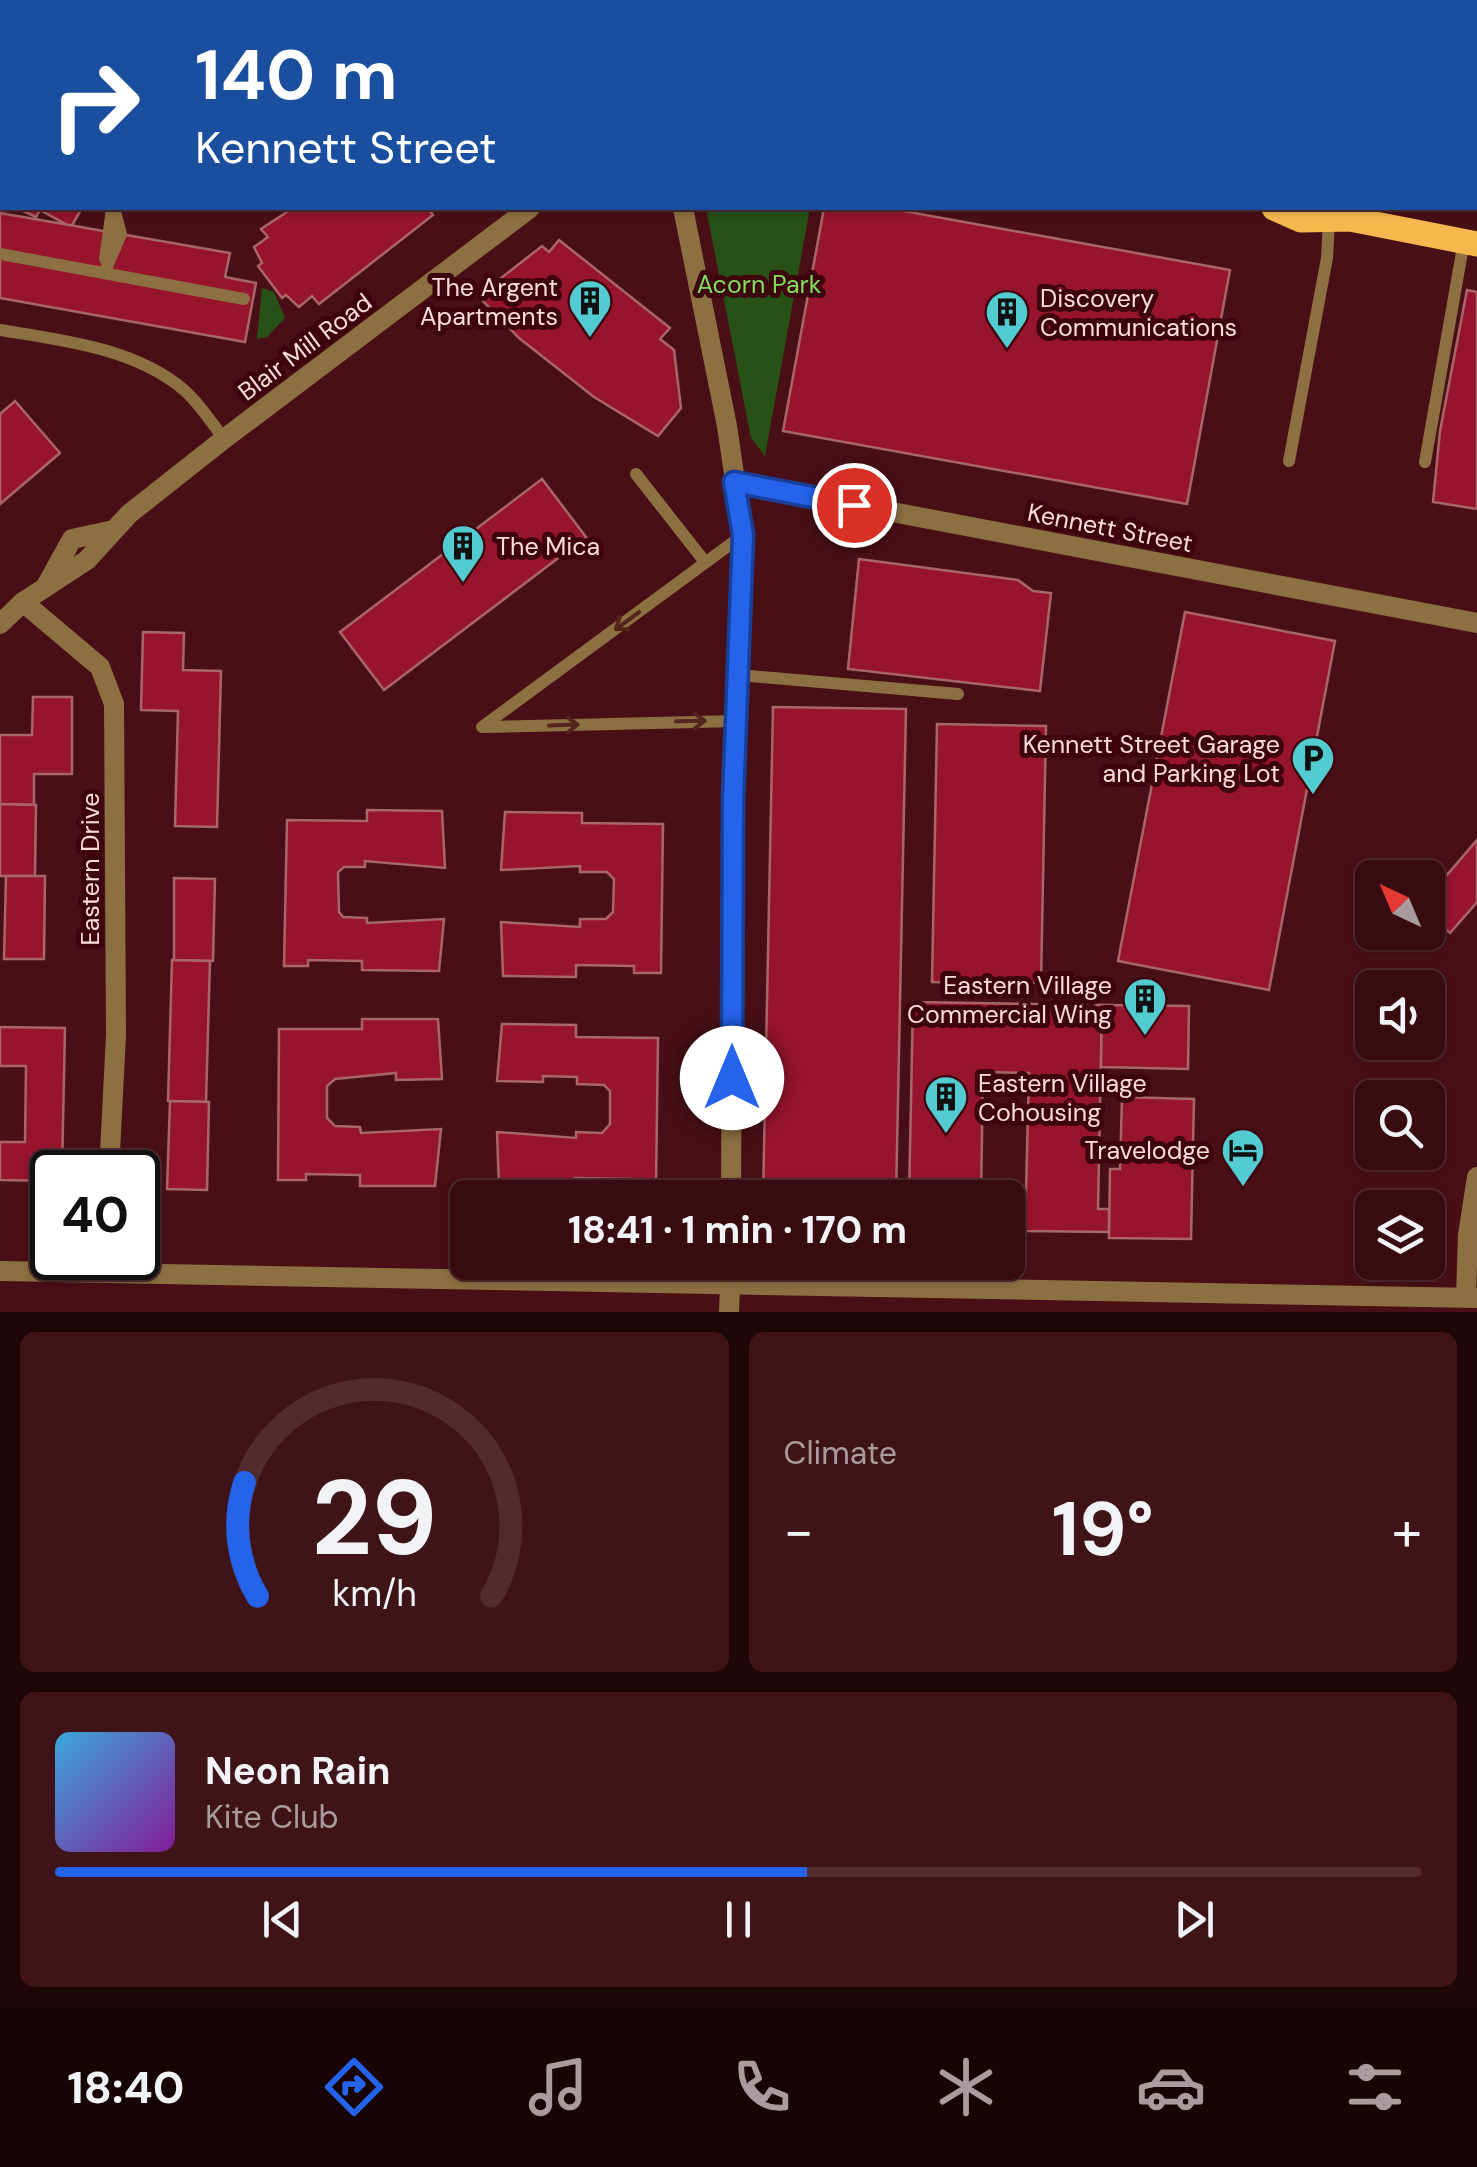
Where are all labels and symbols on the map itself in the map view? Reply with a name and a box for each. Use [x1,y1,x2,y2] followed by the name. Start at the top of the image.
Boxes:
[697,268,822,301] park label: Acorn Park
[420,271,558,333] place label: The Argent Apartments
[567,278,613,339] building icon: The Argent Apartments
[1040,282,1237,344] place label: Discovery Communications
[232,286,378,408] street label: Blair Mill Road
[984,289,1030,350] building icon: Discovery Communications
[812,463,897,548] pin
[1025,496,1195,560] street label: Kennett Street
[440,523,486,584] building icon: The Mica
[496,530,600,563] place label: The Mica
[614,611,641,632] one-way arrow
[675,712,707,731] one-way arrow
[548,715,580,734] one-way arrow
[1023,728,1280,790] place label: Kennett Street Garage and Parking Lot
[1290,735,1336,796] parking icon: Kennett Street Garage and Parking Lot
[74,793,107,945] street label: Eastern Drive
[1355,860,1445,950] north arrow
[907,969,1112,1031] place label: Eastern Village Commercial Wing
[1122,976,1168,1037] building icon: Eastern Village Commercial Wing
[680,1026,784,1130] position arrow
[978,1067,1147,1129] place label: Eastern Village Cohousing
[923,1074,969,1135] building icon: Eastern Village Cohousing
[1220,1127,1266,1188] hotel icon: Travelodge
[1085,1134,1210,1167] place label: Travelodge
[30,1150,160,1280] speed limit sign: 40

